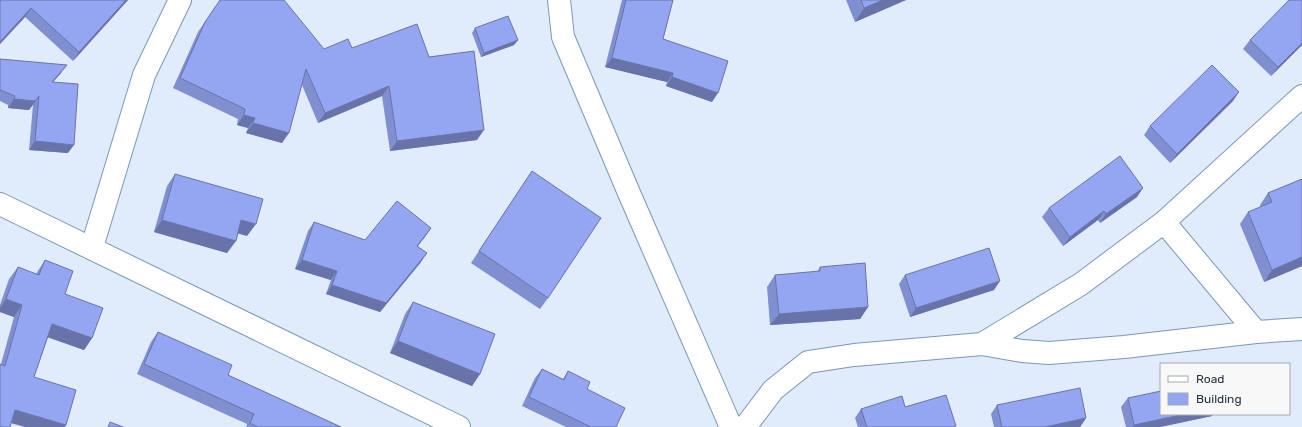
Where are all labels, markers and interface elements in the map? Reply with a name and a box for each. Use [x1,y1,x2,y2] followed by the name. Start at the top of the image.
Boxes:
[1160,363,1290,415] legend
[1196,372,1224,386] text: Road
[1196,392,1242,406] text: Building

